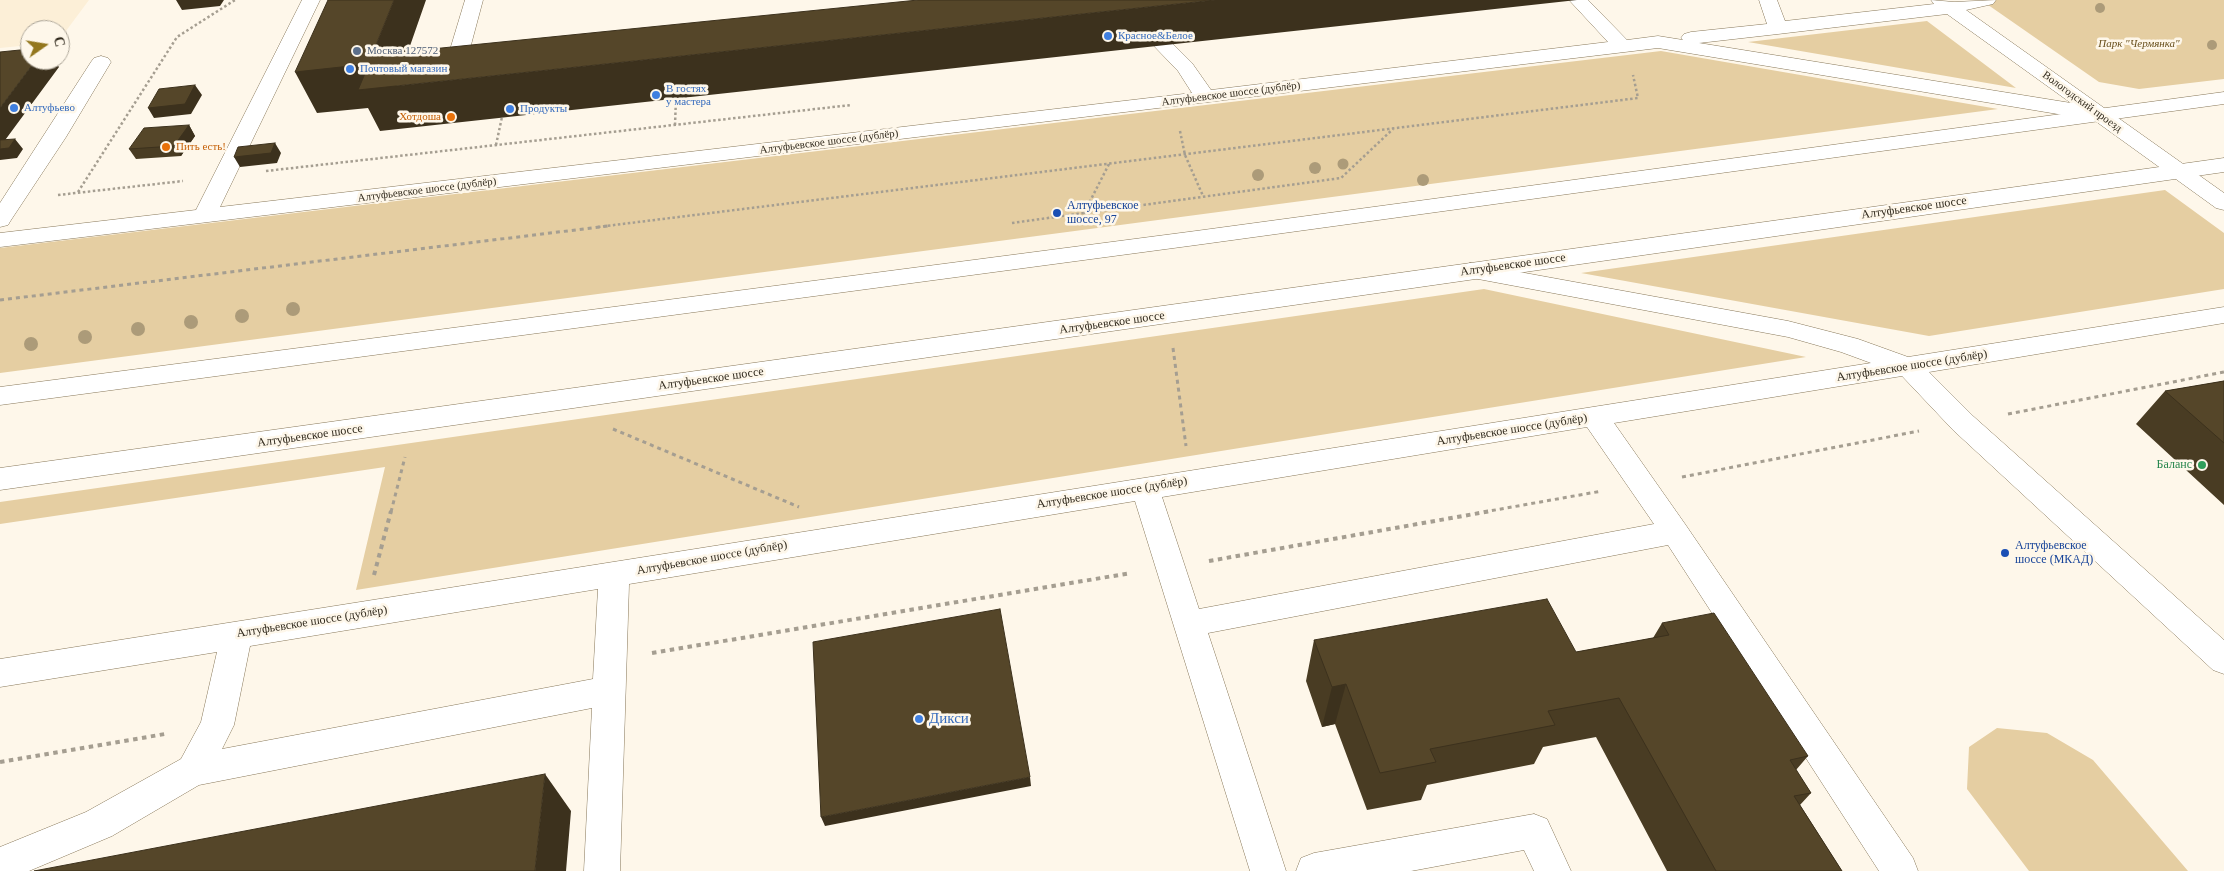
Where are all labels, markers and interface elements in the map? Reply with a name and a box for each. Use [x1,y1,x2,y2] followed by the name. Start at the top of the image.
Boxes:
[20,20,70,70] north arrow
[1118,29,1193,43] place label: Красное&Белое
[1102,30,1114,42] marker: Красное&Белое
[51,35,68,48] text: С
[2098,37,2180,51] park label: Парк "Чермянка"
[367,44,438,58] place label: Москва 127572
[351,45,363,57] marker: Москва 127572
[360,62,447,76] place label: Почтовый магазин
[344,63,356,75] marker: Почтовый магазин
[2040,69,2124,135] street label: Вологодский проезд
[1161,79,1301,109] street label: Алтуфьевское шоссе (дублёр)
[666,82,711,108] place label: В гостях у мастера
[650,89,662,101] marker: В гостях у мастера
[24,101,75,115] place label: Алтуфьево
[8,102,20,114] marker: Алтуфьево
[520,102,567,116] place label: Продукты
[504,103,516,115] marker: Продукты
[399,110,441,124] place label: Хотдоша
[445,111,457,123] marker: Хотдоша
[759,127,899,157] street label: Алтуфьевское шоссе (дублёр)
[176,140,226,154] place label: Пить есть!
[160,141,172,153] marker: Пить есть!
[357,175,497,205] street label: Алтуфьевское шоссе (дублёр)
[1860,193,1968,223] street label: Алтуфьевское шоссе
[1067,199,1139,227] place label: Алтуфьевское шоссе, 97
[1051,207,1063,219] marker: Алтуфьевское шоссе, 97
[1459,250,1567,280] street label: Алтуфьевское шоссе
[1058,308,1166,338] street label: Алтуфьевское шоссе
[1836,347,1988,385] street label: Алтуфьевское шоссе (дублёр)
[657,364,765,394] street label: Алтуфьевское шоссе
[1436,411,1588,449] street label: Алтуфьевское шоссе (дублёр)
[256,421,364,451] street label: Алтуфьевское шоссе
[2157,458,2192,472] place label: Баланс
[2196,459,2208,471] marker: Баланс
[1036,474,1188,512] street label: Алтуфьевское шоссе (дублёр)
[636,538,788,578] street label: Алтуфьевское шоссе (дублёр)
[2015,539,2093,567] place label: Алтуфьевское шоссе (МКАД)
[1999,547,2011,559] marker: Алтуфьевское шоссе (МКАД)
[236,603,388,641] street label: Алтуфьевское шоссе (дублёр)
[929,710,969,728] place label: Дикси
[913,713,925,725] marker: Дикси

